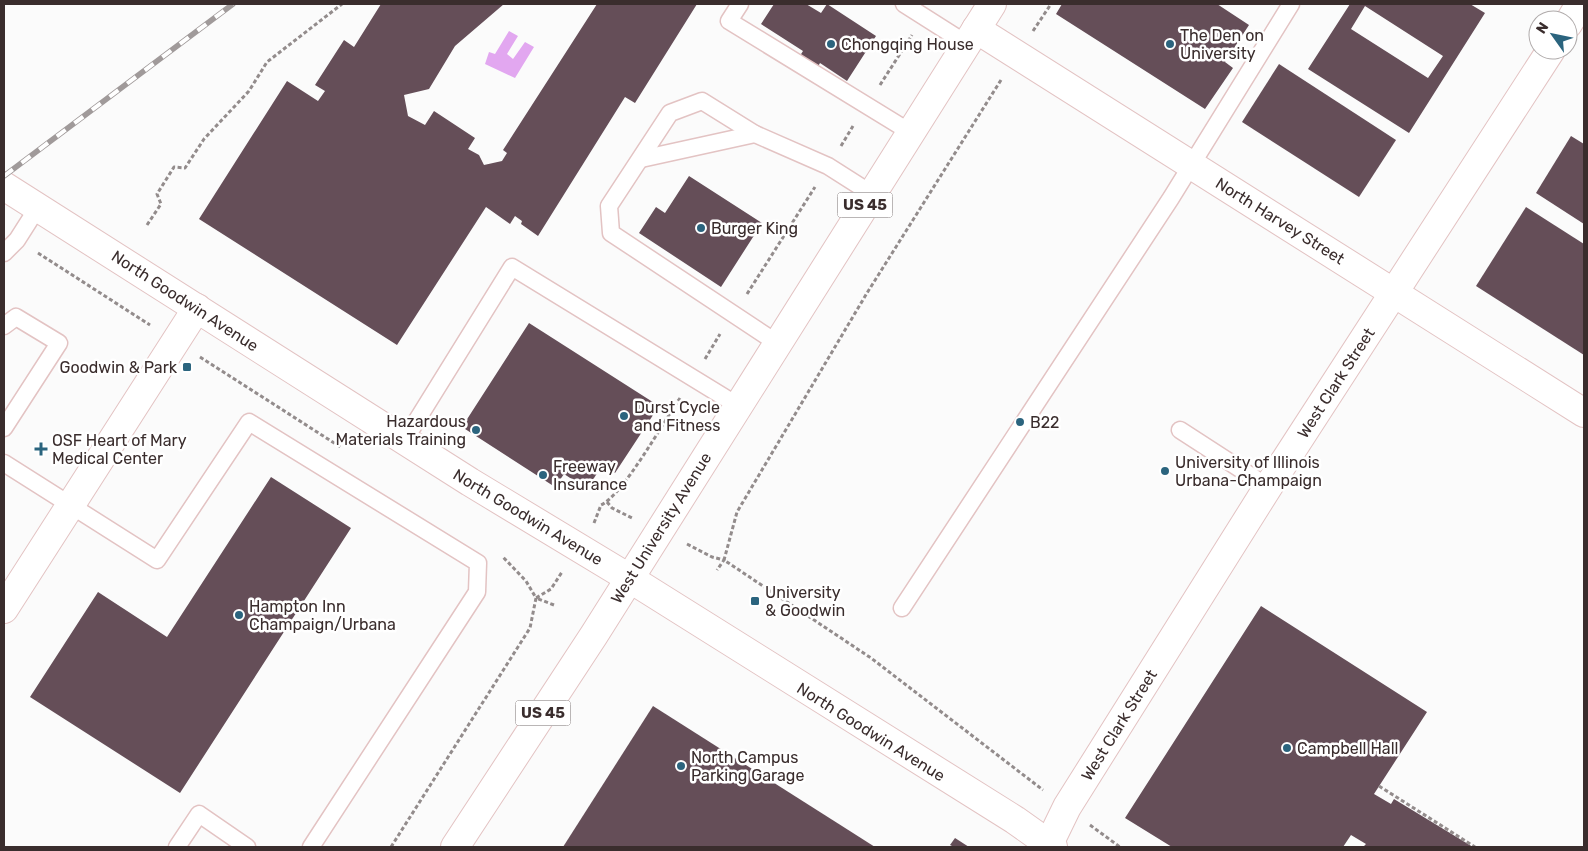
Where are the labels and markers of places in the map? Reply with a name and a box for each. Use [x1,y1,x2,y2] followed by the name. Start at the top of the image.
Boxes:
[1180,26,1264,63] place label: The Den on University
[841,35,974,54] place label: Chongqing House
[825,38,837,50] marker: Chongqing House
[1164,38,1176,50] marker: The Den on University
[711,219,798,238] place label: Burger King
[695,222,707,234] marker: Burger King
[60,358,178,377] place label: Goodwin & Park
[181,361,193,373] marker: Goodwin & Park
[634,398,720,435] place label: Durst Cycle and Fitness
[618,410,630,422] marker: Durst Cycle and Fitness
[336,412,466,449] place label: Hazardous Materials Training
[1030,413,1059,432] place label: B22
[1014,416,1026,428] marker: B22
[470,424,482,436] marker: Hazardous Materials Training
[52,431,187,468] place label: OSF Heart of Mary Medical Center
[34,442,48,456] marker: OSF Heart of Mary Medical Center
[1175,453,1322,490] place label: University of Illinois Urbana-Champaign
[553,457,627,494] place label: Freeway Insurance
[1159,465,1171,477] marker: University of Illinois Urbana-Champaign
[537,469,549,481] marker: Freeway Insurance
[765,583,845,620] place label: University & Goodwin
[749,595,761,607] marker: University & Goodwin
[249,597,396,634] place label: Hampton Inn Champaign/Urbana
[233,609,245,621] marker: Hampton Inn Champaign/Urbana
[1297,739,1398,758] place label: Campbell Hall
[1281,742,1293,754] marker: Campbell Hall
[691,748,804,785] place label: North Campus Parking Garage
[675,760,687,772] marker: North Campus Parking Garage

